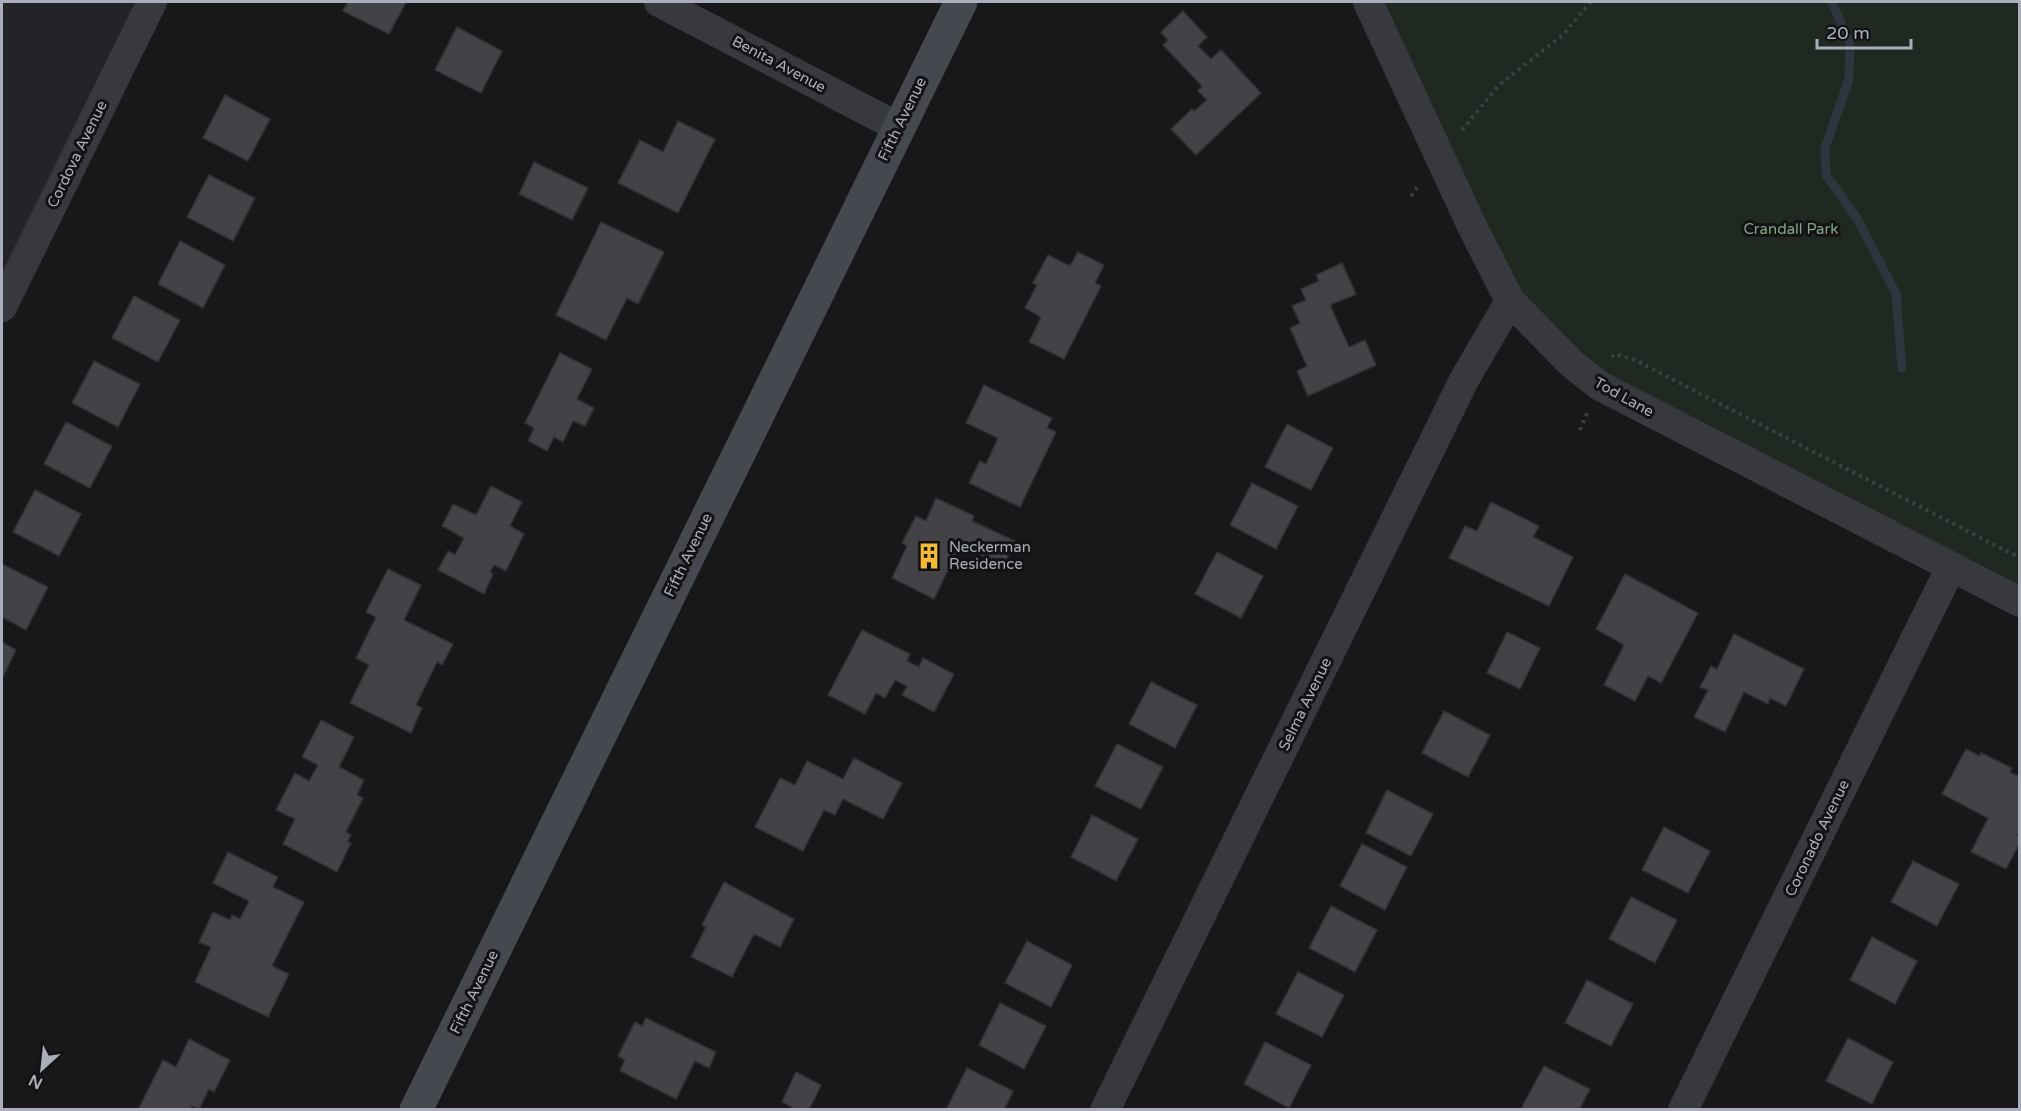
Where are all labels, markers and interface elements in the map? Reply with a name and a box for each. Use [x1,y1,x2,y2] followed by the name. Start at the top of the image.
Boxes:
[1817,12,1912,50] scale bar
[1826,22,1870,44] text: 20 m
[729,32,829,96] street label: Benita Avenue
[874,74,930,164] street label: Fifth Avenue
[43,97,111,211] street label: Cordova Avenue
[1744,220,1838,238] park label: Crandall Park
[1591,373,1657,421] street label: Tod Lane
[660,510,716,600] street label: Fifth Avenue
[949,538,1031,573] place label: Neckerman Residence
[914,541,944,571] building icon: Neckerman Residence
[1275,655,1335,753] street label: Selma Avenue
[1781,777,1853,899] street label: Coronado Avenue
[446,947,502,1037] street label: Fifth Avenue
[12,1039,72,1099] north arrow
[25,1070,46,1093] text: N

